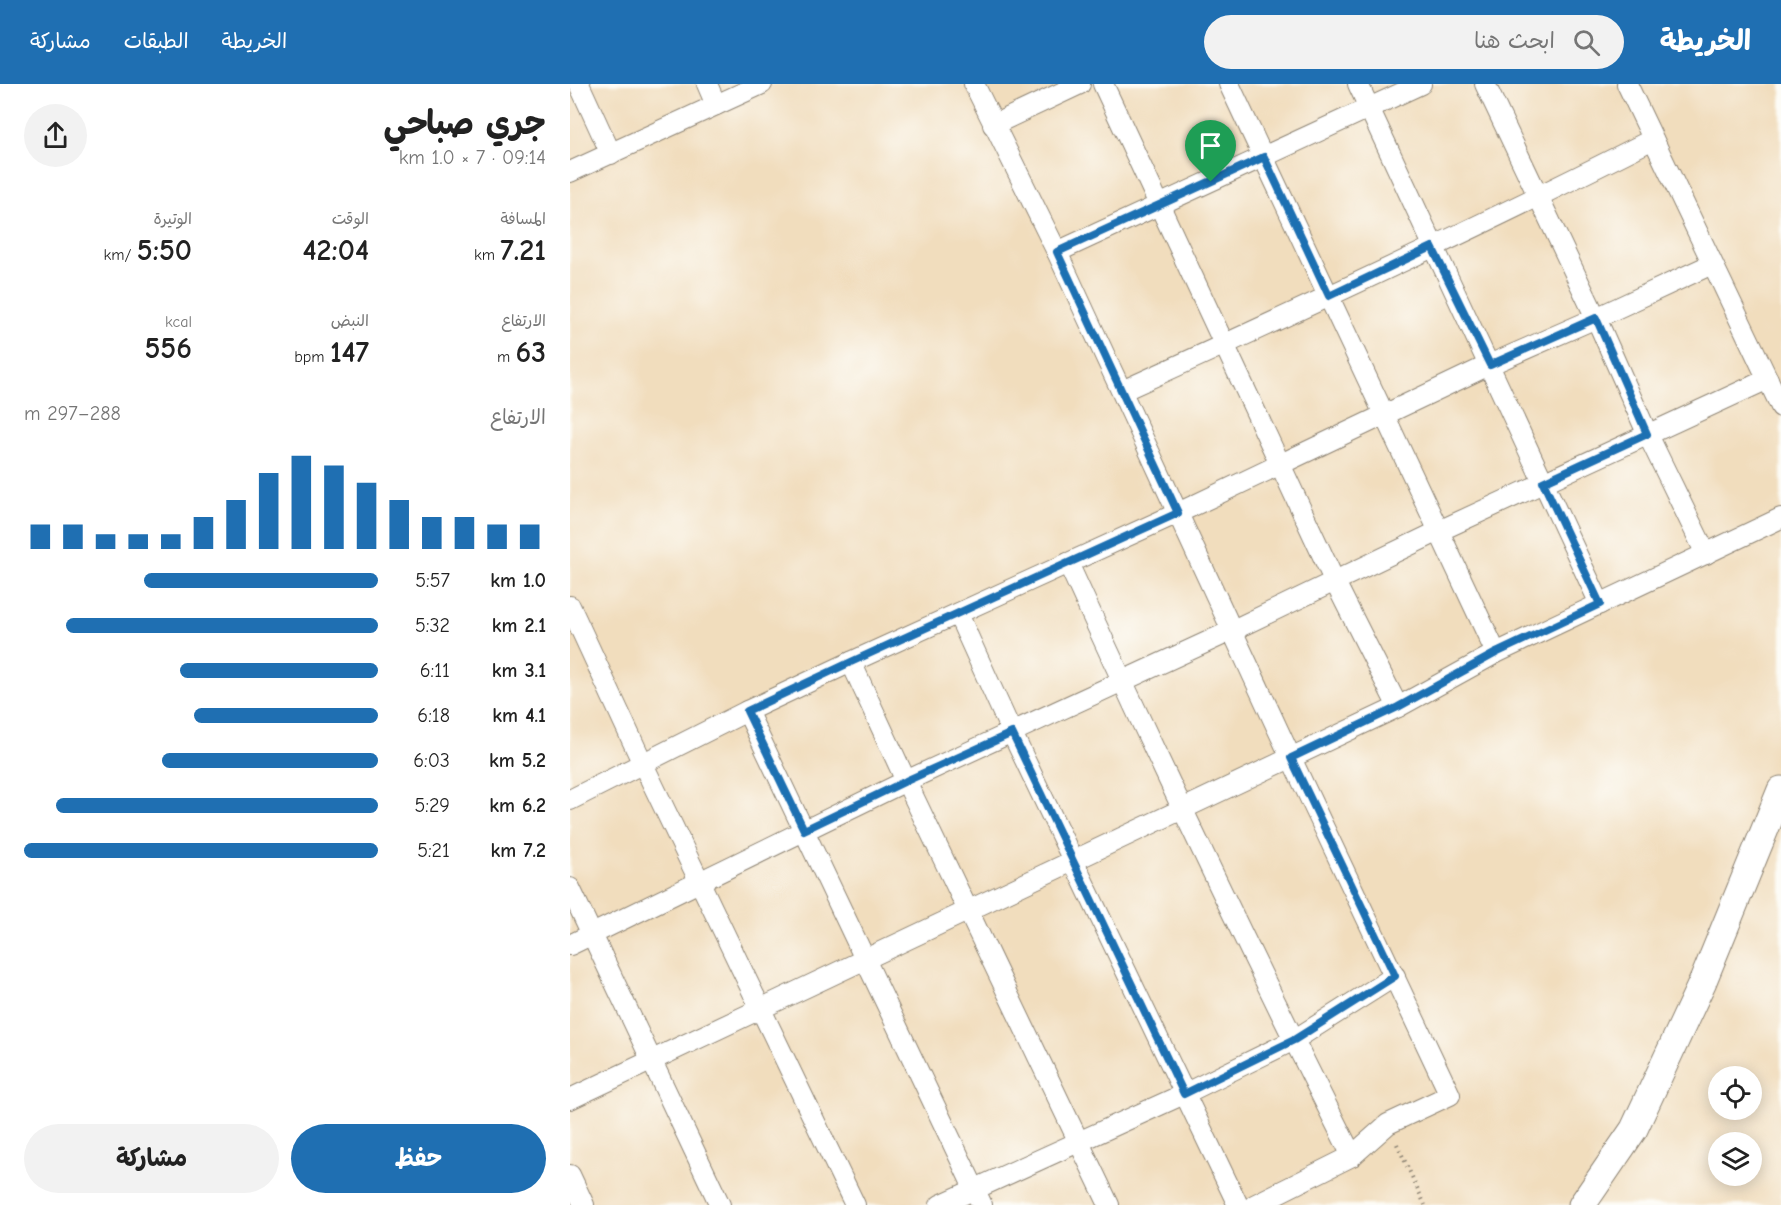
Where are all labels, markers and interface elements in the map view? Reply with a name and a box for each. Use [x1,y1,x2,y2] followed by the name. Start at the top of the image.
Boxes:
[1204,15,1624,69] search box
[1660,25,1751,57] text: الخريطة
[1570,26,1603,59] icon: search
[1474,28,1555,54] text: ابحث هنا
[30,29,91,53] text: مشاركة
[124,29,189,53] text: الطبقات
[222,29,287,53] text: الخريطة
[24,104,87,167] button: share
[384,104,546,142] text: جري صباحي
[1185,120,1236,182] pin
[1194,129,1227,162] icon: arrive
[399,146,546,169] text: 09:14 · 7 × 1.0 km
[153,210,192,228] text: الوتيرة
[332,210,369,228] text: الوقت
[500,210,546,228] text: المسافة
[137,233,192,268] text: 5:50
[303,233,369,268] text: 42:04
[500,233,546,268] text: 7.21
[103,246,137,264] text: /km
[474,246,500,264] text: km
[331,312,369,330] text: النبض
[501,312,546,330] text: الارتفاع
[165,313,192,331] text: kcal
[144,331,192,366] text: 556
[330,335,369,370] text: 147
[516,335,546,370] text: 63
[294,348,330,366] text: bpm
[497,348,516,366] text: m
[24,402,121,425] text: 288–297 m
[490,406,546,429] text: الارتفاع
[415,569,450,592] text: 5:57
[490,569,546,592] text: 1.0 km
[415,614,450,637] text: 5:32
[492,614,546,637] text: 2.1 km
[420,659,450,682] text: 6:11
[492,659,546,682] text: 3.1 km
[417,704,450,727] text: 6:18
[492,704,546,727] text: 4.1 km
[413,749,450,772] text: 6:03
[489,749,546,772] text: 5.2 km
[414,794,450,817] text: 5:29
[489,794,546,817] text: 6.2 km
[417,839,450,862] text: 5:21
[491,839,546,862] text: 7.2 km
[1708,1066,1762,1186] map controls
[1708,1066,1762,1120] button: locate
[24,1124,279,1193] button: مشاركة
[291,1124,546,1193] button: حفظ
[1708,1132,1762,1186] button: layers

